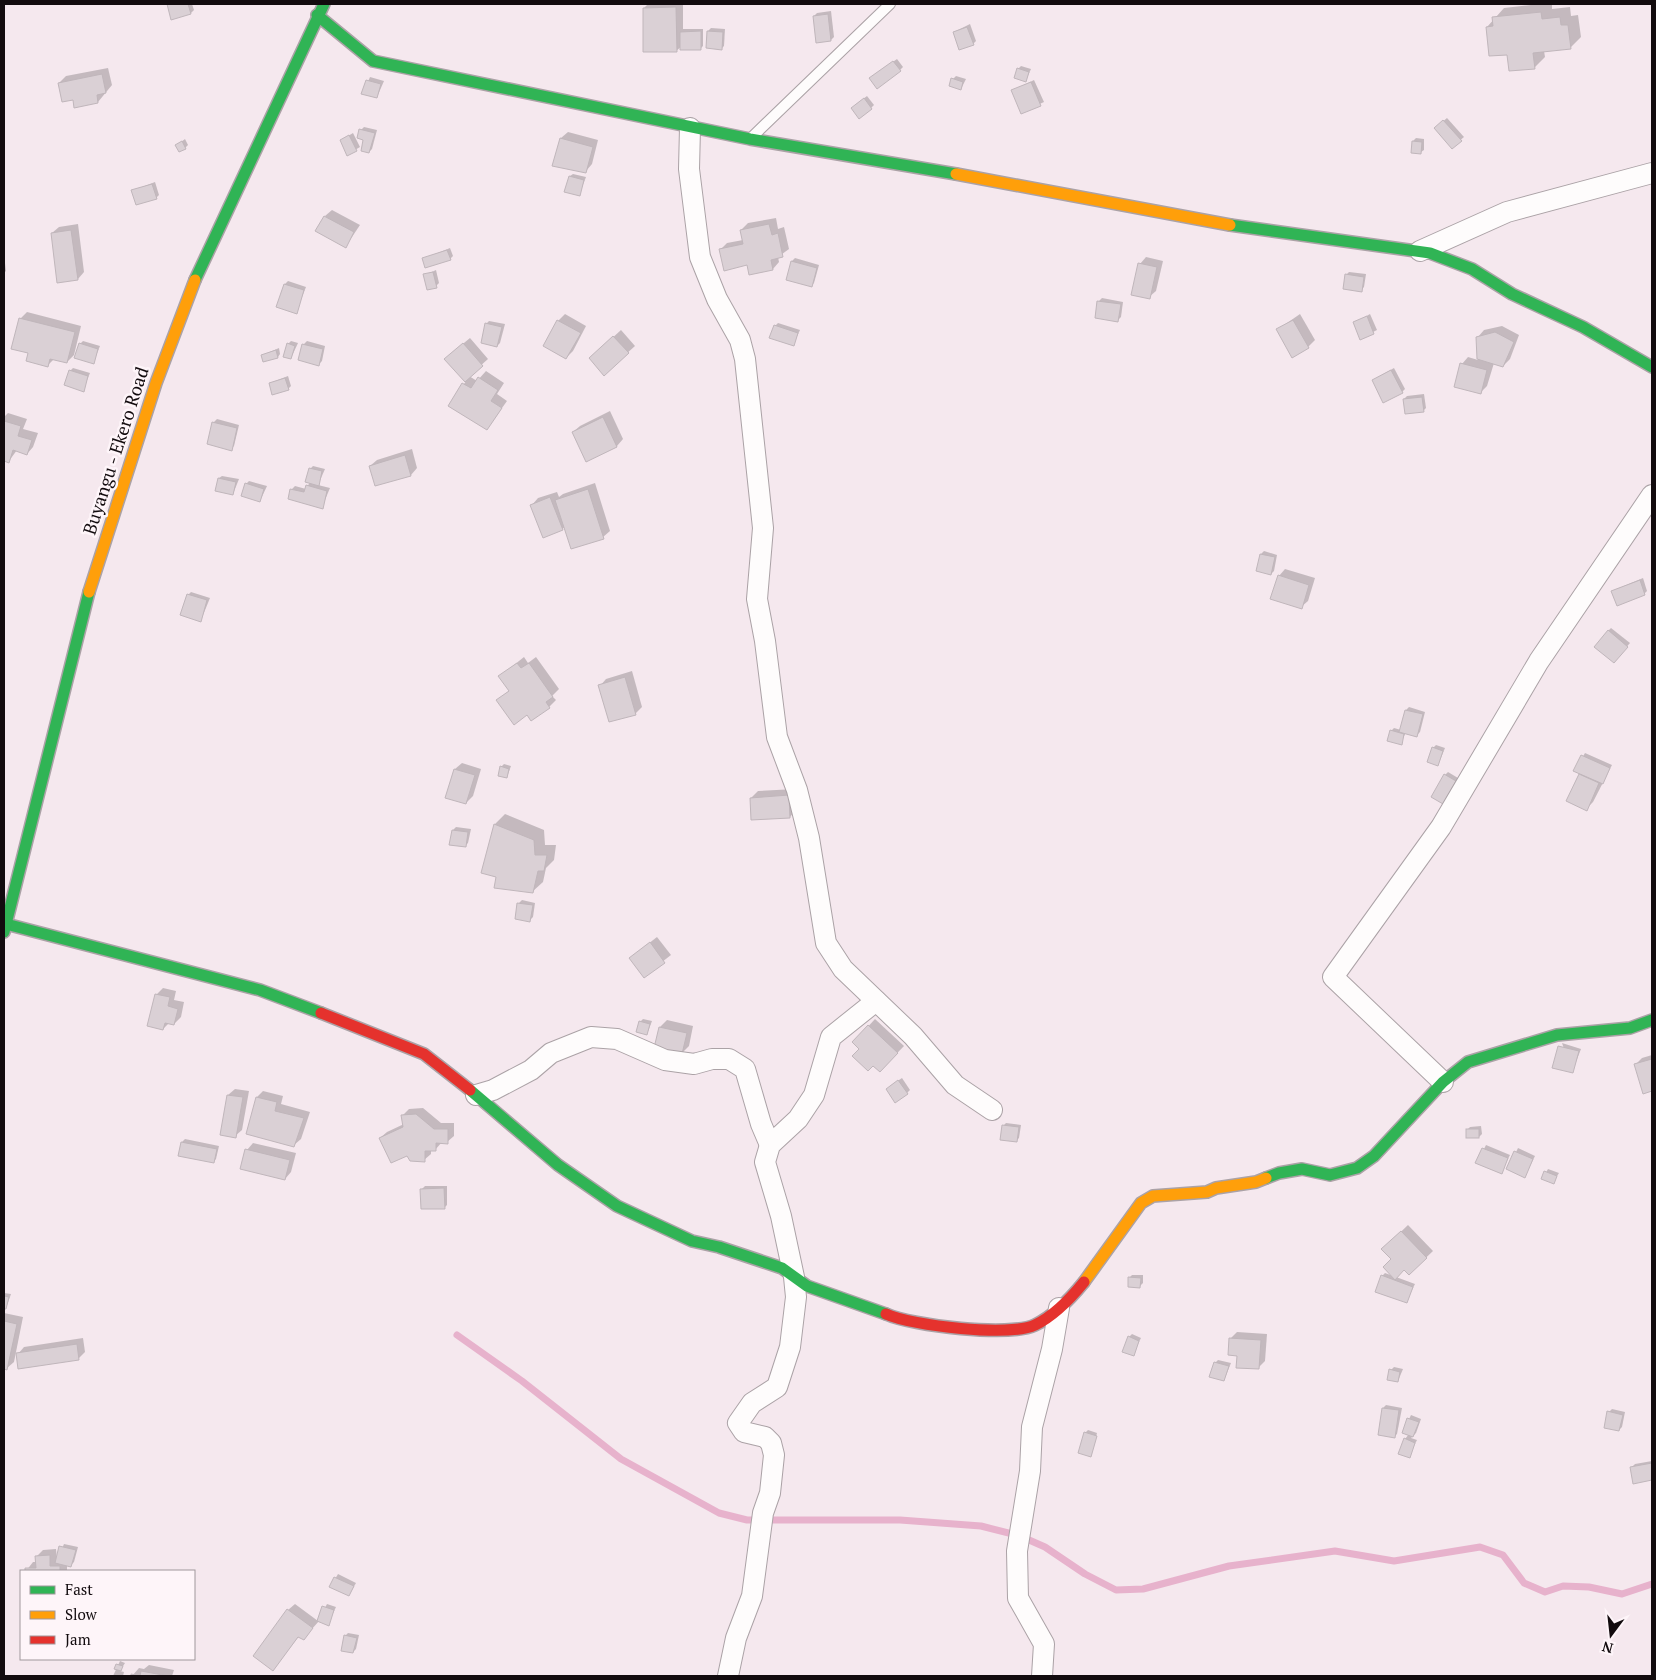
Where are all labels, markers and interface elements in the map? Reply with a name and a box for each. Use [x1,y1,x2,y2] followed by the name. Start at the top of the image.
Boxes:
[77,364,154,538] street label: Buyangu - Ekero Road
[20,1570,195,1660] legend
[65,1579,93,1599] text: Fast
[65,1604,98,1624] text: Slow
[1586,1610,1636,1660] north arrow
[65,1629,91,1649] text: Jam
[1600,1637,1615,1659] text: N

